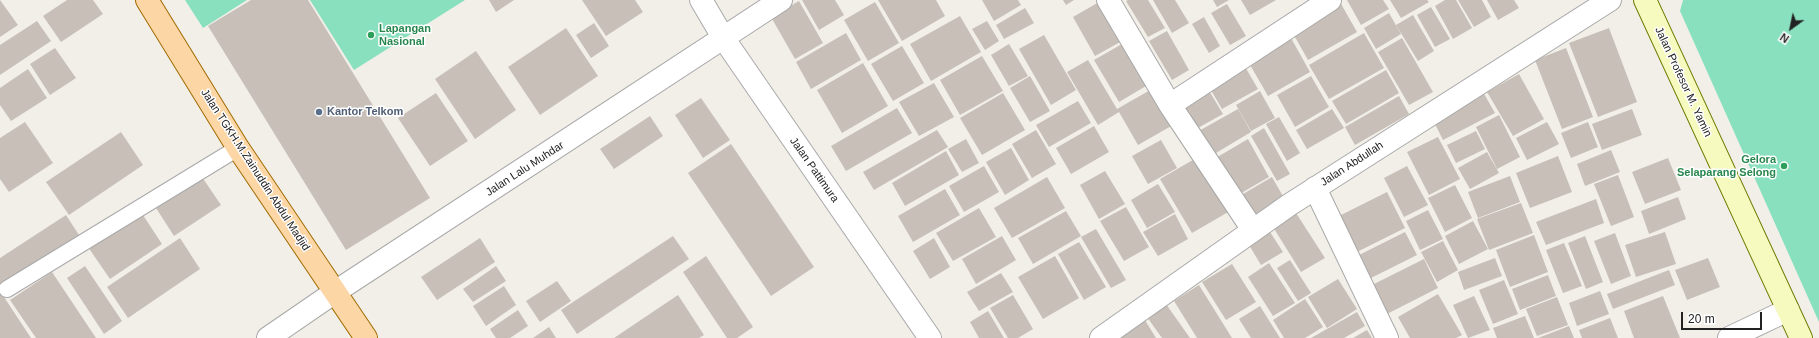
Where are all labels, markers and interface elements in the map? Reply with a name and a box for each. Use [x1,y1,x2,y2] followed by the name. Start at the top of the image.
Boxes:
[1771,8,1811,48] north arrow
[379,22,431,48] place label: Lapangan Nasional
[1652,25,1714,139] street label: Jalan Profesor M. Yamin
[366,30,376,40] marker: Lapangan Nasional
[1778,31,1791,45] text: N
[198,87,312,253] street label: Jalan TGKH.M.Zainuddin Abdul Madjid
[327,105,403,119] place label: Kantor Telkom
[314,107,324,117] marker: Kantor Telkom
[787,135,841,205] street label: Jalan Pattimura
[483,139,567,199] street label: Jalan Lalu Muhdar
[1318,139,1386,189] street label: Jalan Abdullah
[1677,153,1776,179] place label: Gelora Selaparang Selong
[1779,161,1789,171] marker: Gelora Selaparang Selong
[1683,304,1764,330] scale bar
[1688,312,1715,326] text: 20 m

